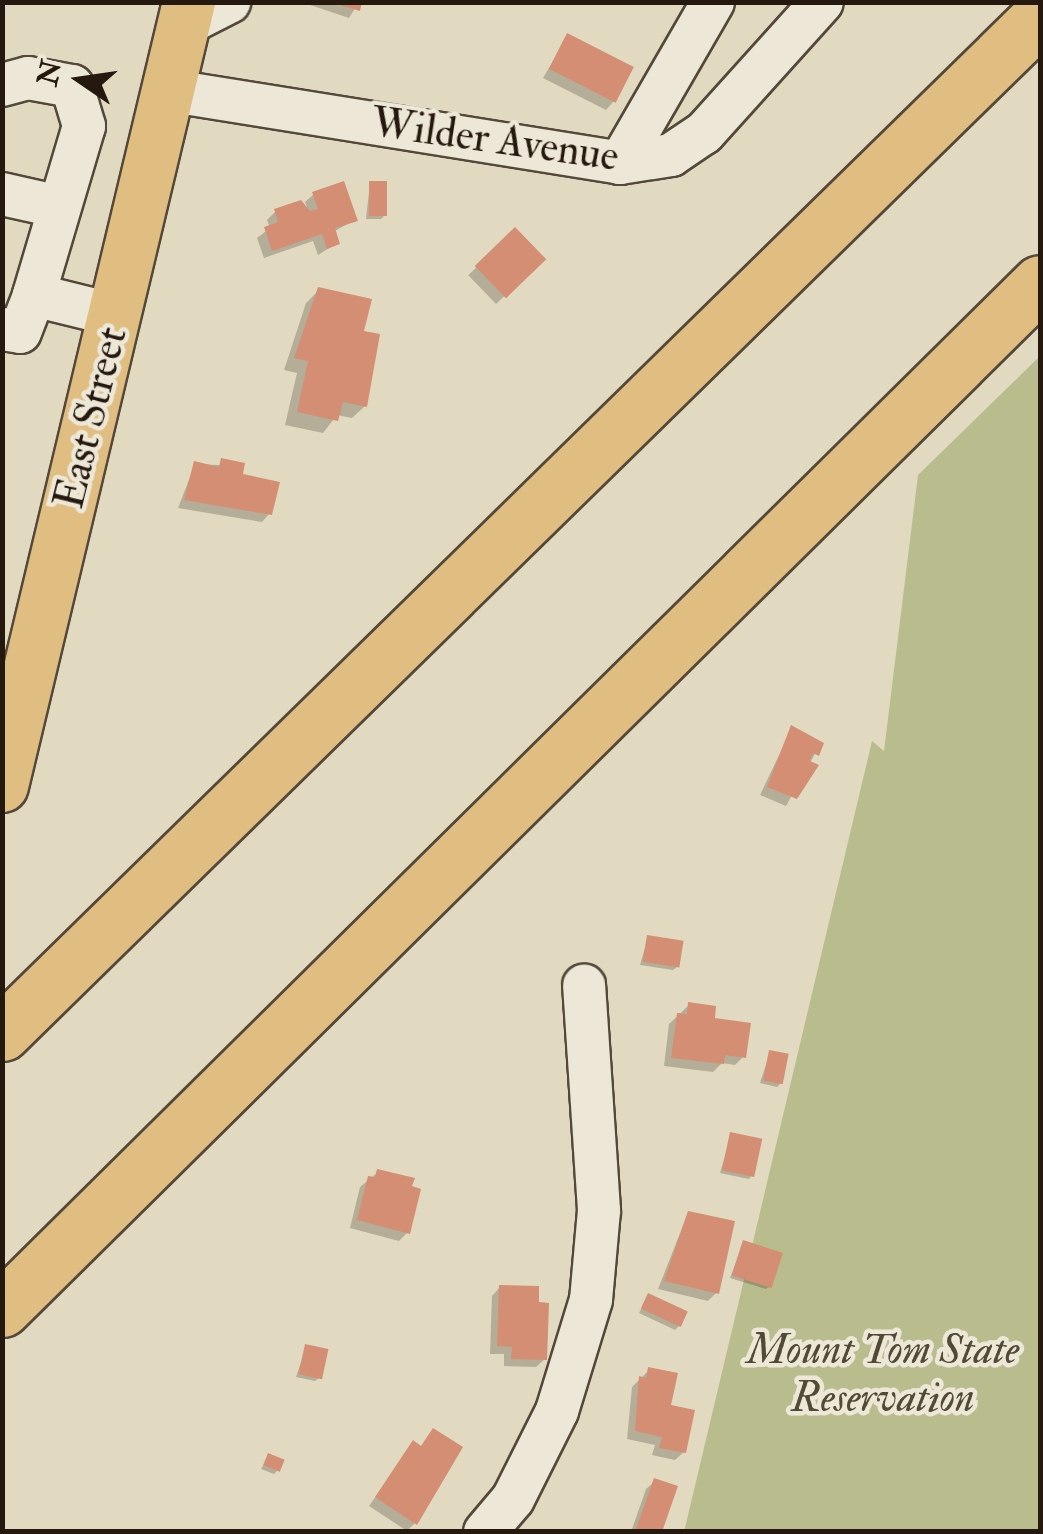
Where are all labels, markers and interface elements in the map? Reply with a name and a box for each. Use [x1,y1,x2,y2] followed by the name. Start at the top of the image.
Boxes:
[30,30,130,130] north arrow
[30,57,70,89] text: N
[368,98,622,182] street label: Wilder Avenue
[44,322,138,514] street label: East Street
[747,1325,1019,1424] park label: Mount Tom State Reservation

